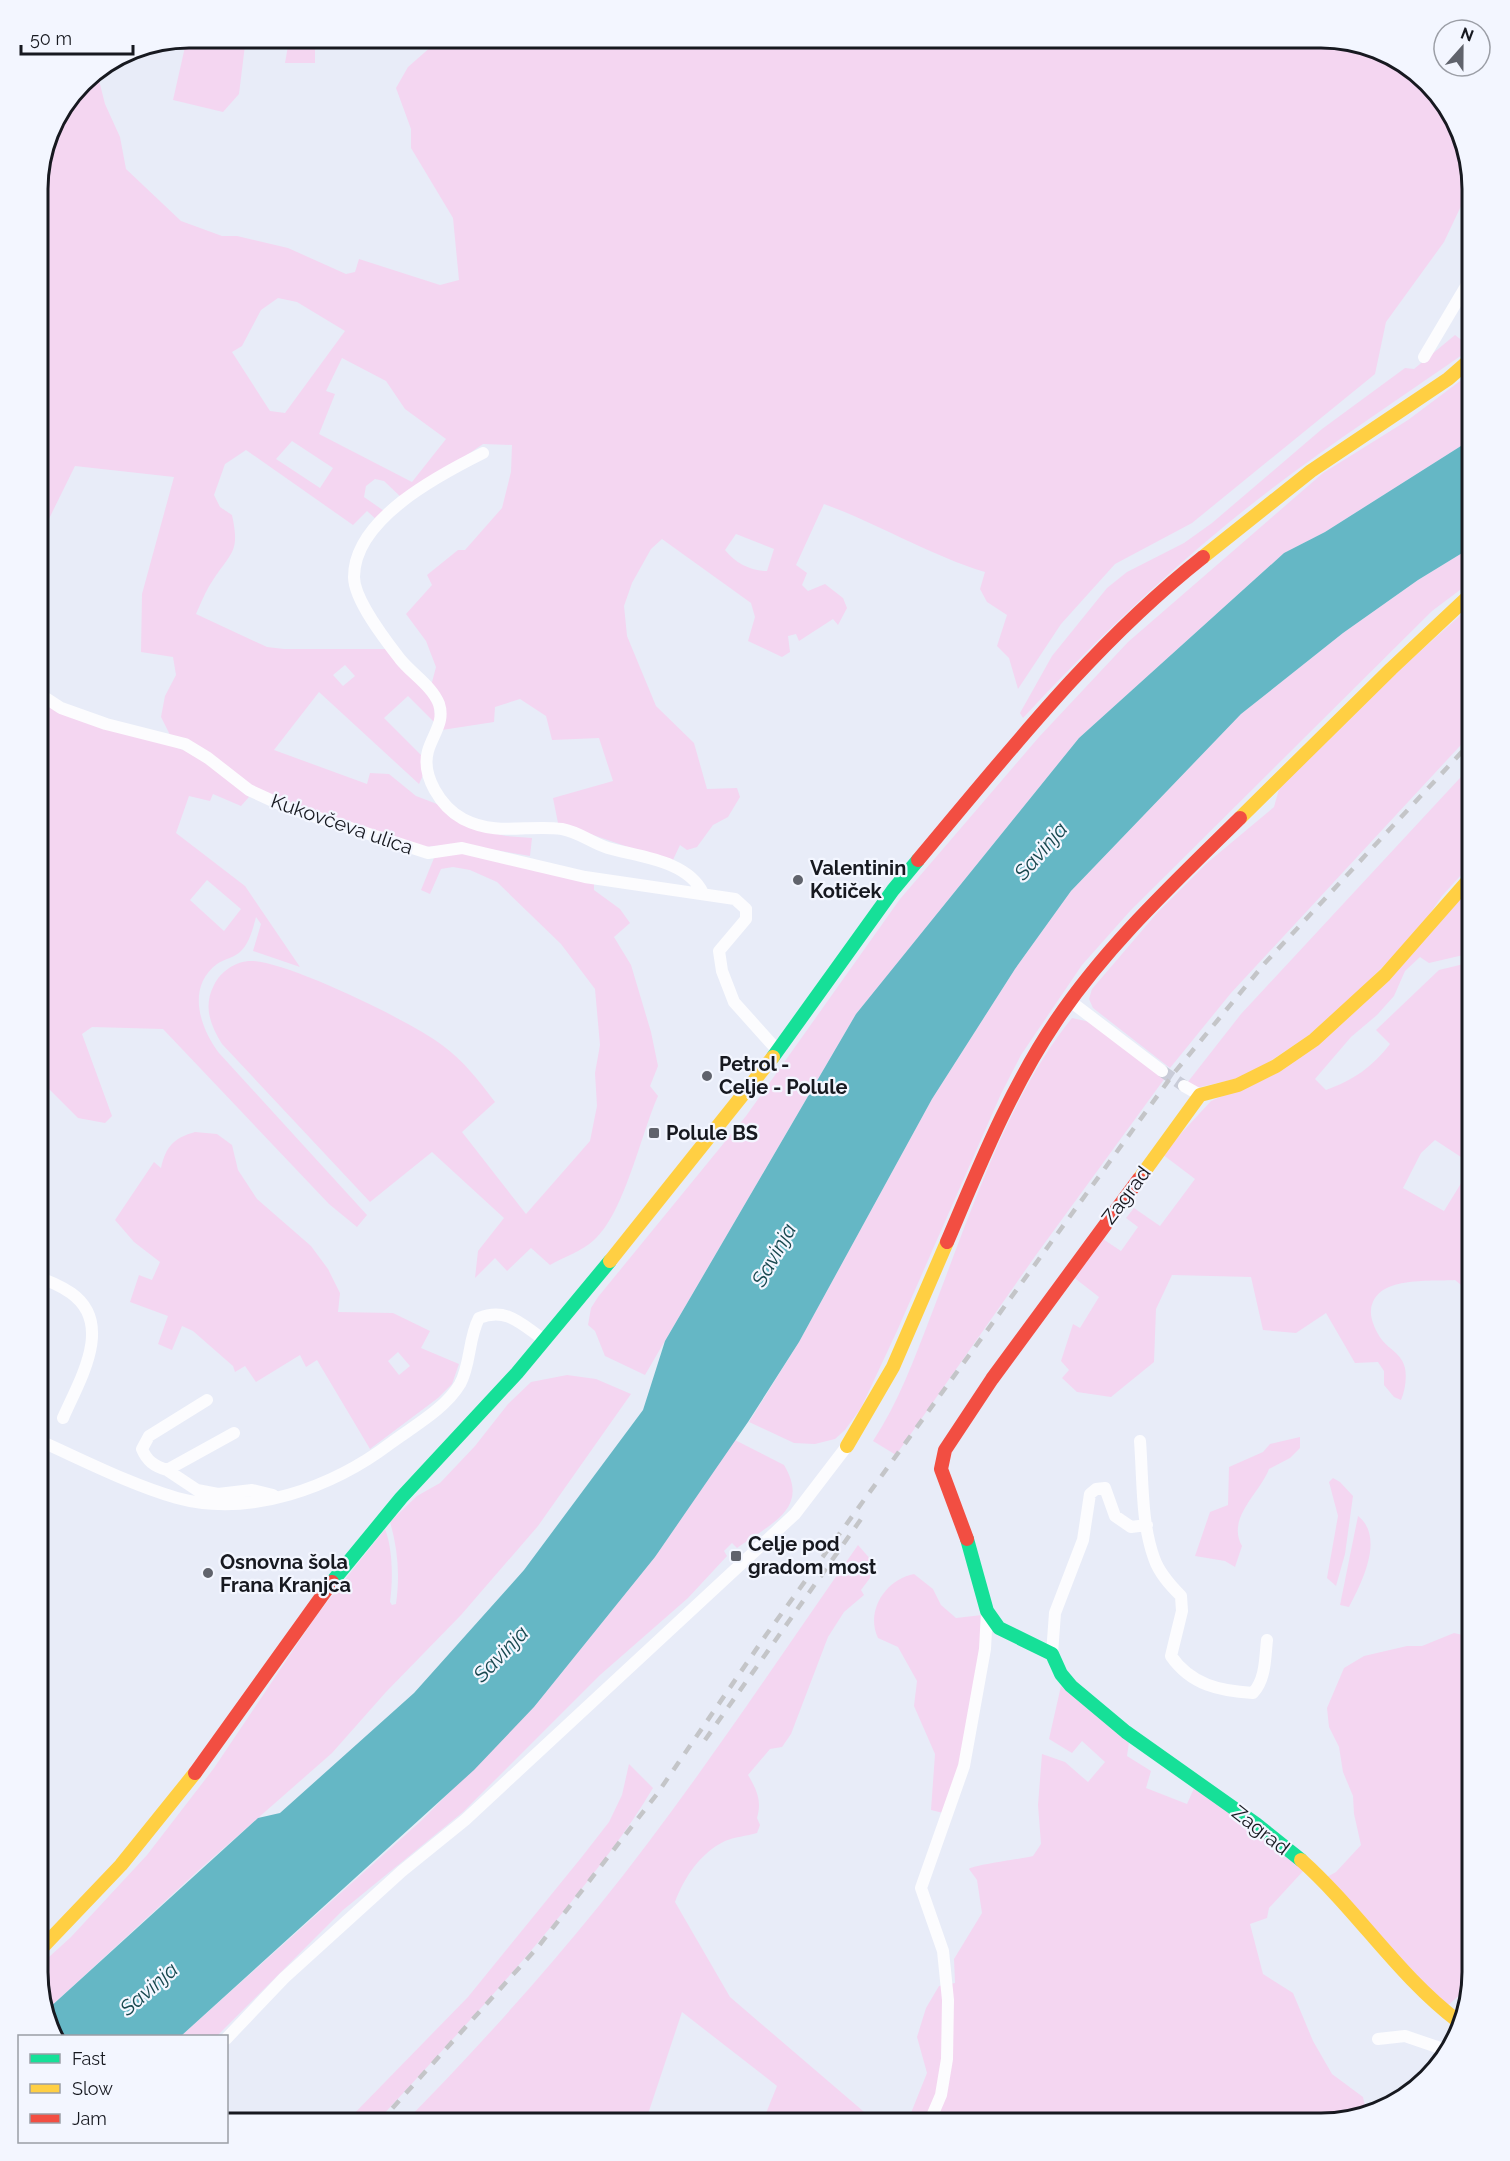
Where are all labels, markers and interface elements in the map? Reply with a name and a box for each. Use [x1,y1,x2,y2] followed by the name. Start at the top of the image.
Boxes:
[21,18,134,56] scale bar
[1432,18,1492,78] north arrow
[1458,23,1476,46] text: N
[30,28,72,49] text: 50 m
[268,788,416,860] street label: Kukovčeva ulica
[1008,817,1073,885] water label: Savinja
[810,856,906,903] place label: Valentinin Kotiček
[791,873,805,887] marker: Valentinin Kotiček
[719,1052,848,1099] place label: Petrol - Celje - Polule
[700,1069,714,1083] marker: Petrol - Celje - Polule
[666,1121,758,1145] place label: Polule BS
[647,1126,661,1140] marker: Polule BS
[1097,1161,1155,1229] street label: Zagrad
[746,1219,801,1292] water label: Savinja
[748,1532,877,1579] place label: Celje pod gradom most
[729,1549,743,1563] marker: Celje pod gradom most
[220,1550,351,1597] place label: Osnovna šola Frana Kranjca
[201,1566,215,1580] marker: Osnovna šola Frana Kranjca
[467,1620,533,1688] water label: Savinja
[1228,1800,1294,1860] street label: Zagrad
[114,1957,183,2021] water label: Savinja
[18,2035,228,2143] legend
[72,2048,106,2069] text: Fast
[72,2078,113,2099] text: Slow
[72,2108,107,2129] text: Jam

